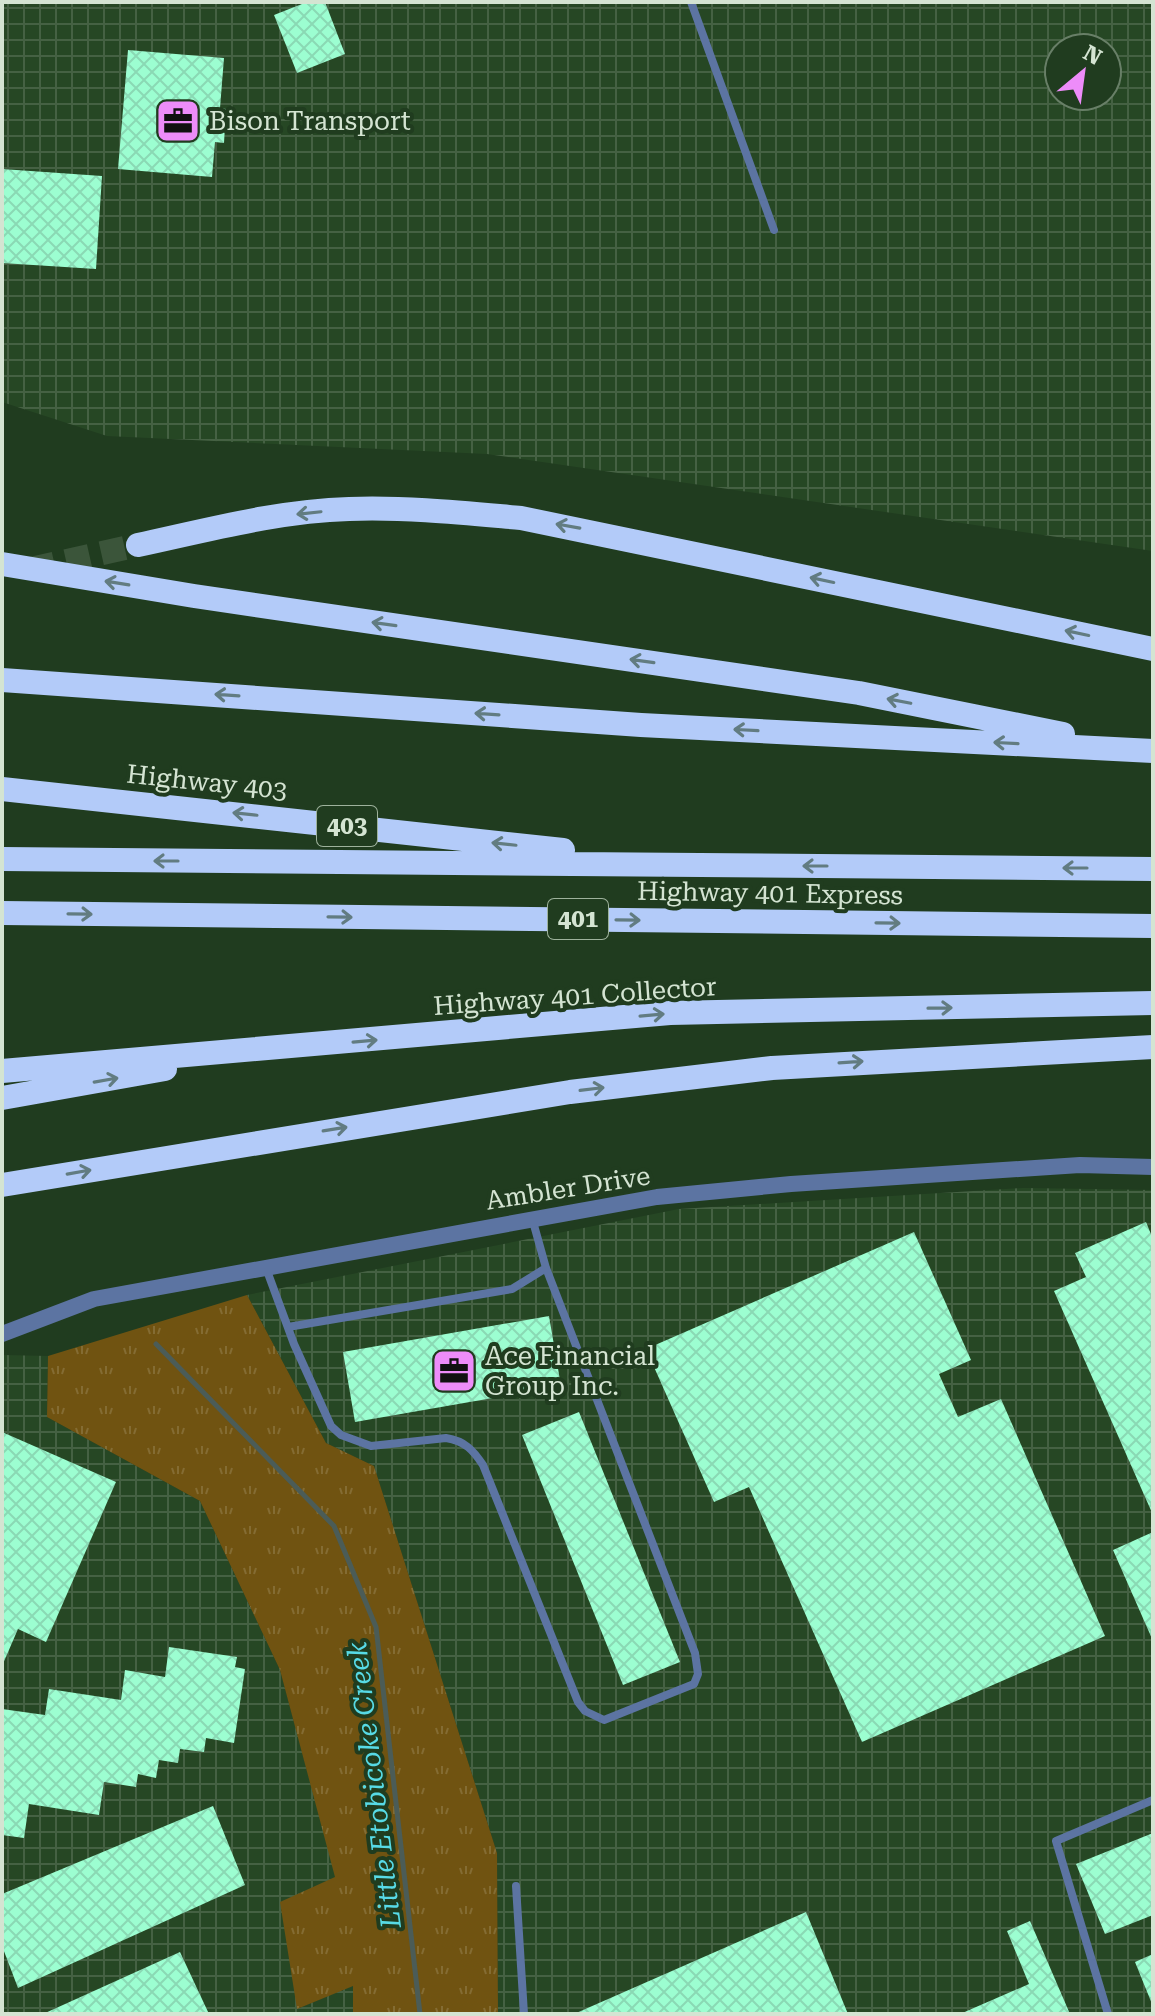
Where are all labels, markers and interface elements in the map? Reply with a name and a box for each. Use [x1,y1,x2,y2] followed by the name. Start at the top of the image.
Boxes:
[1043,32,1123,112] north arrow
[1079,40,1106,70] text: N
[154,97,202,145] office icon: Bison Transport
[209,106,411,136] place label: Bison Transport
[296,506,323,521] one-way arrow
[556,518,581,533] one-way arrow
[810,572,835,587] one-way arrow
[105,575,130,590] one-way arrow
[372,616,398,631] one-way arrow
[1064,625,1090,640] one-way arrow
[629,653,655,668] one-way arrow
[214,687,241,702] one-way arrow
[886,693,912,708] one-way arrow
[474,706,501,721] one-way arrow
[733,723,760,738] one-way arrow
[993,736,1020,751] one-way arrow
[125,759,289,805] street label: Highway 403
[317,806,377,846] road number: 403
[232,807,259,822] one-way arrow
[491,836,518,851] one-way arrow
[153,853,180,868] one-way arrow
[802,858,829,874] one-way arrow
[1062,860,1089,876] one-way arrow
[637,876,903,910] street label: Highway 401 Express
[548,899,608,939] road number: 401
[66,906,93,922] one-way arrow
[326,909,353,924] one-way arrow
[614,912,641,927] one-way arrow
[874,915,901,930] one-way arrow
[432,971,718,1021] street label: Highway 401 Collector
[926,1000,953,1015] one-way arrow
[638,1007,665,1022] one-way arrow
[351,1033,378,1048] one-way arrow
[837,1054,864,1069] one-way arrow
[93,1071,119,1086] one-way arrow
[578,1082,605,1097] one-way arrow
[322,1121,348,1136] one-way arrow
[484,1160,652,1216] street label: Ambler Drive
[66,1164,91,1179] one-way arrow
[485,1341,655,1401] place label: Ace Financial Group Inc.
[430,1347,478,1395] office icon: Ace Financial Group Inc.
[340,1639,408,1931] water label: Little Etobicoke Creek

